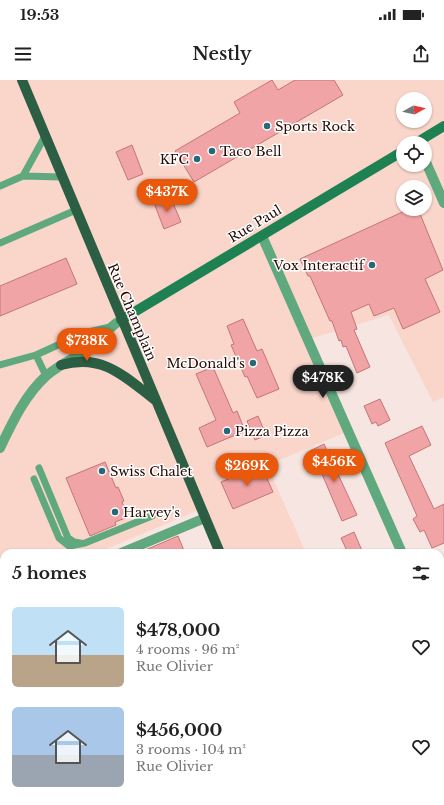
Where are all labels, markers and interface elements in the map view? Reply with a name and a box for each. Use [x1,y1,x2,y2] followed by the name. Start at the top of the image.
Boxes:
[20,5,59,24] text: 19:53
[12,43,34,65] icon: menu
[192,43,252,65] text: Nestly
[410,43,432,65] icon: share
[396,92,432,128] north arrow
[396,92,432,216] map controls
[275,118,355,135] place label: Sports Rock
[262,121,272,131] marker: Sports Rock
[396,136,432,172] button: locate
[220,143,281,160] place label: Taco Bell
[207,146,217,156] marker: Taco Bell
[160,151,189,168] place label: KFC
[192,154,202,164] marker: KFC
[139,179,195,213] pin: $437K
[396,180,432,216] button: layers
[146,183,188,200] text: $437K
[225,202,285,246] street label: Rue Paul
[272,257,366,274] place label: Vox Interactif
[367,260,377,270] marker: Vox Interactif
[104,261,160,363] street label: Rue Champlain
[59,328,115,362] pin: $738K
[66,332,108,349] text: $738K
[167,355,245,372] place label: McDonald's
[248,358,258,368] marker: McDonald's
[295,365,351,399] pin: $478K
[302,369,344,386] text: $478K
[235,423,309,440] place label: Pizza Pizza
[222,426,232,436] marker: Pizza Pizza
[306,449,362,483] pin: $456K
[219,453,275,487] pin: $269K
[312,453,356,470] text: $456K
[224,457,270,474] text: $269K
[110,463,192,480] place label: Swiss Chalet
[97,466,107,476] marker: Swiss Chalet
[123,504,180,521] place label: Harvey's
[110,507,120,517] marker: Harvey's
[410,562,432,584] icon: filters
[12,563,87,584] text: 5 homes
[136,620,220,641] text: $478,000
[44,623,92,671] icon: home
[410,636,432,658] icon: heart
[136,641,240,658] text: 4 rooms · 96 m²
[136,658,213,675] text: Rue Olivier
[136,720,222,741] text: $456,000
[44,723,92,771] icon: home
[410,736,432,758] icon: heart
[136,741,246,758] text: 3 rooms · 104 m²
[136,758,213,775] text: Rue Olivier

